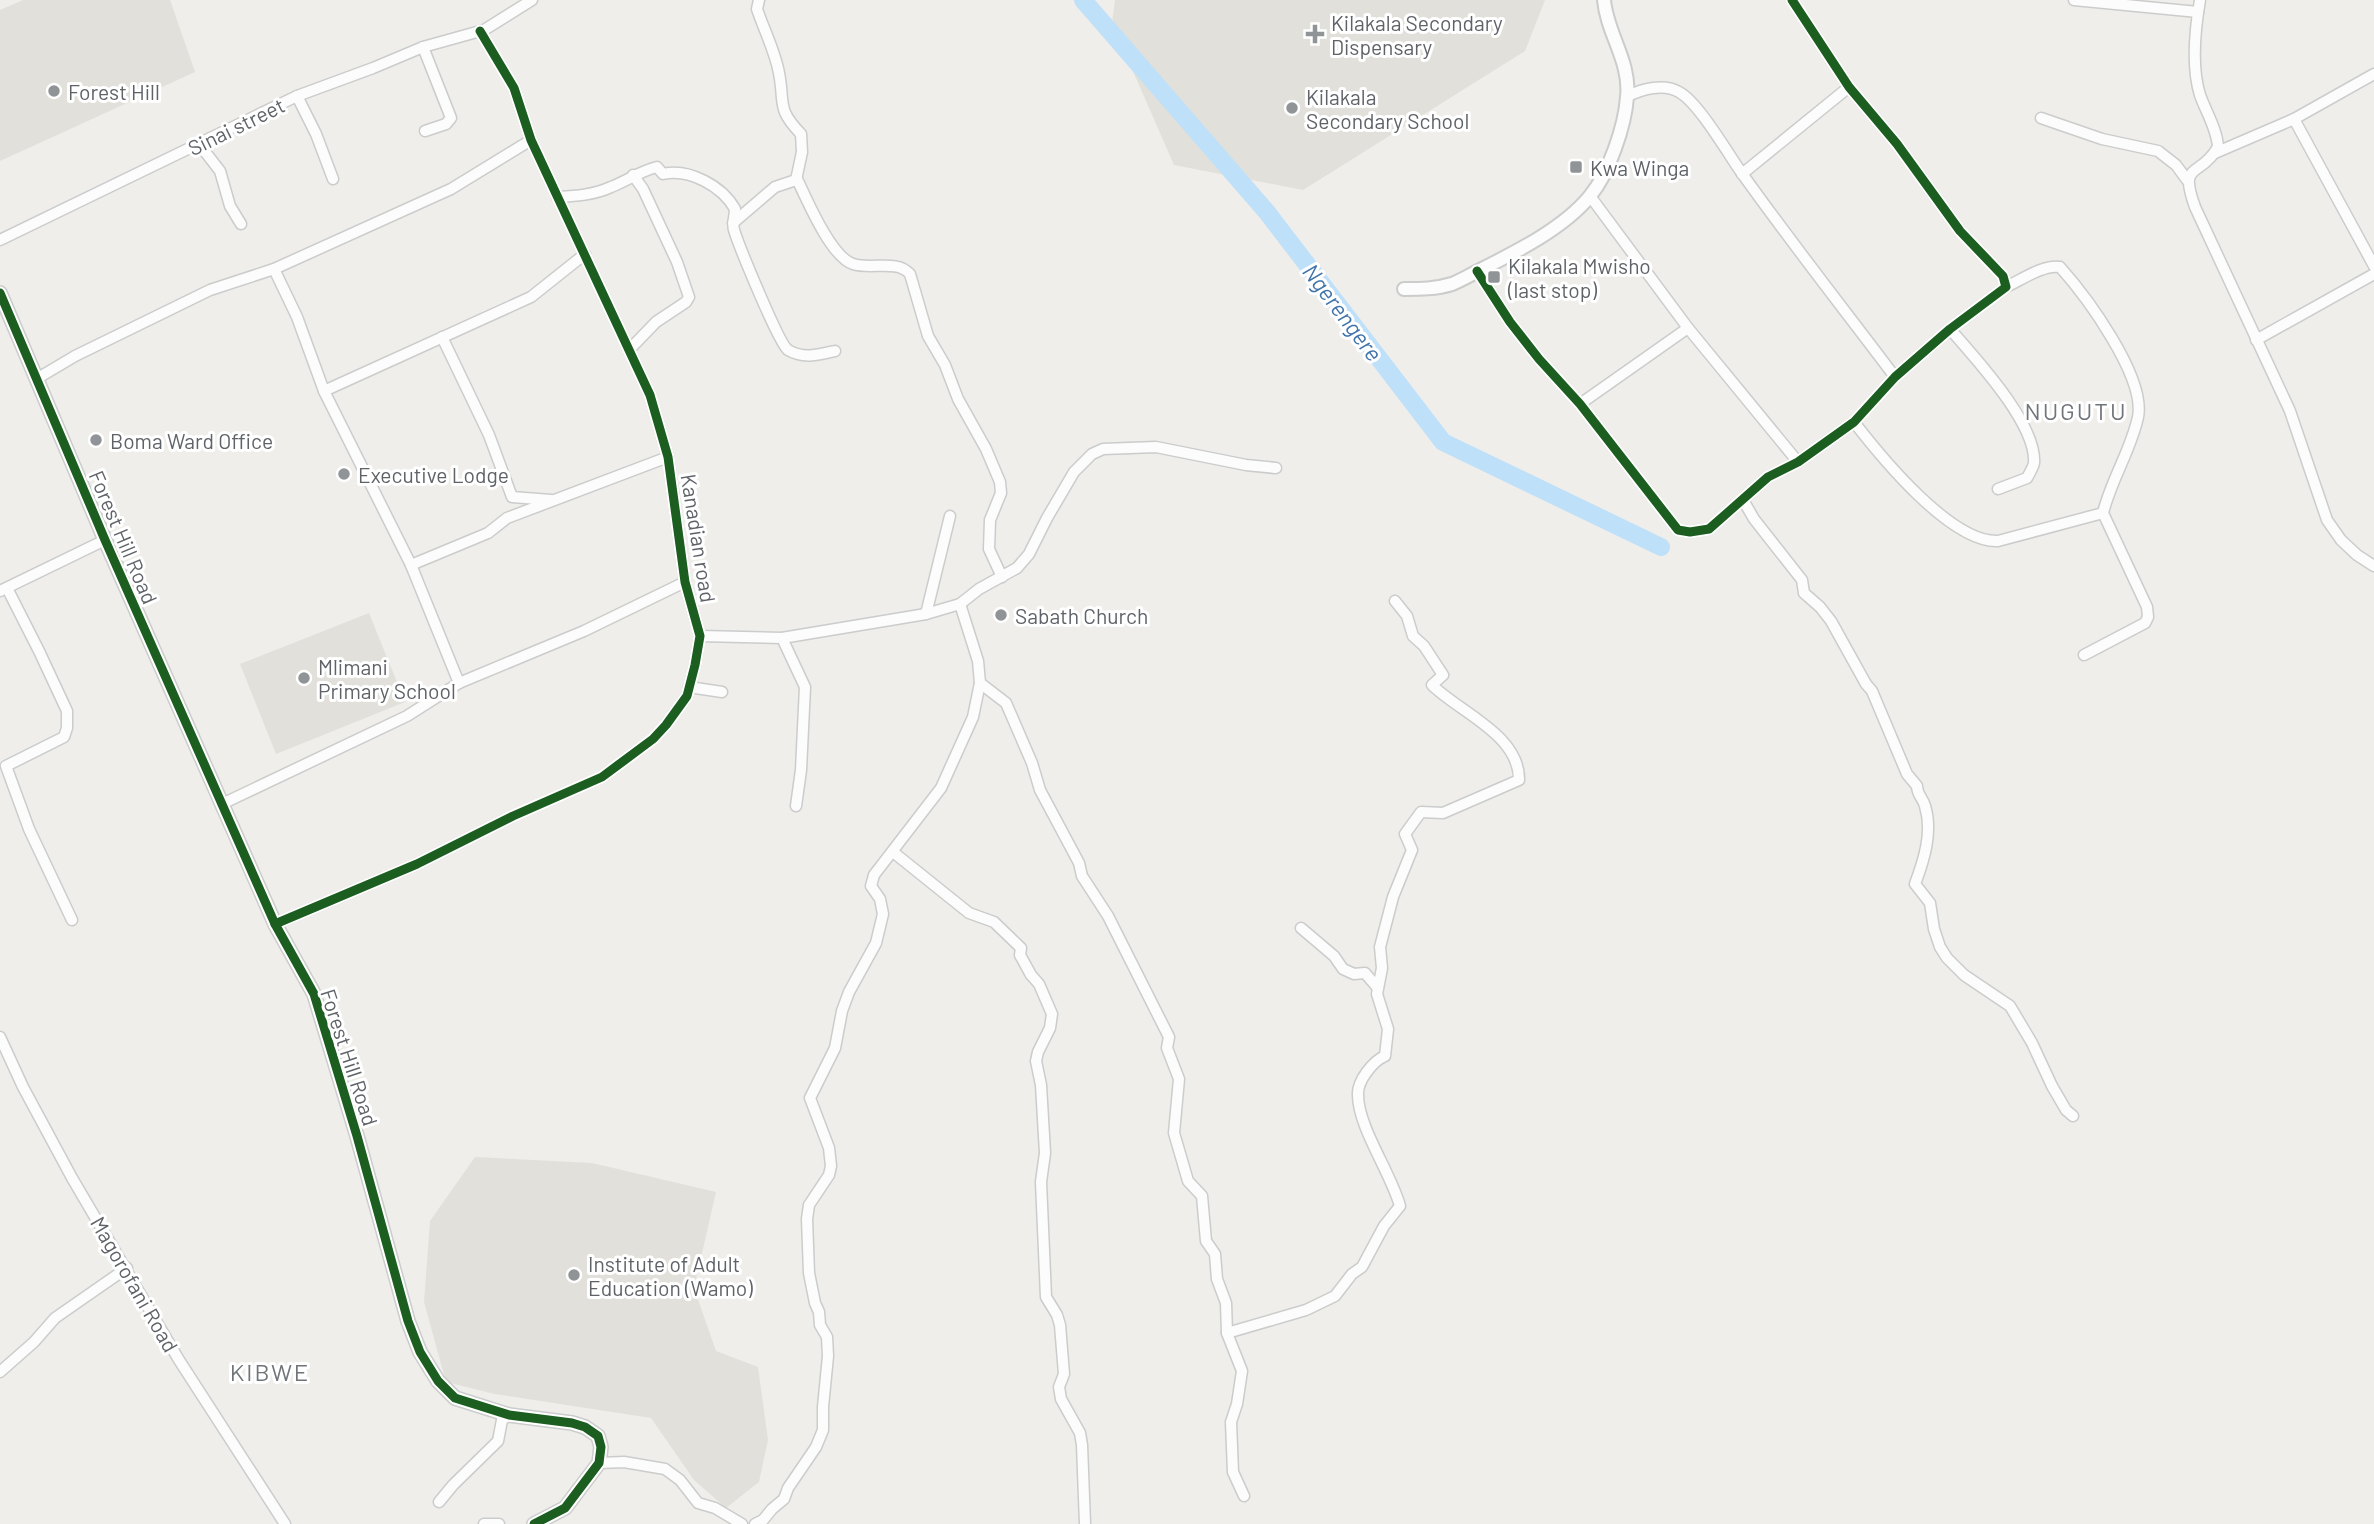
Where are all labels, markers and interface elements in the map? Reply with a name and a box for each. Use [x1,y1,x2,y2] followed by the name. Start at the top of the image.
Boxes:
[1331,10,1503,59] place label: Kilakala Secondary Dispensary
[1305,24,1325,44] marker: Kilakala Secondary Dispensary
[68,79,160,104] place label: Forest Hill
[46,83,62,99] marker: Forest Hill
[1306,84,1469,133] place label: Kilakala Secondary School
[184,92,288,160] street label: Sinai street
[1284,100,1300,116] marker: Kilakala Secondary School
[1590,155,1689,180] place label: Kwa Winga
[1568,159,1584,175] marker: Kwa Winga
[1507,253,1651,302] place label: Kilakala Mwisho (last stop)
[1297,258,1389,366] water label: Ngerengere
[1486,269,1502,285] marker: Kilakala Mwisho (last stop)
[2025,396,2127,425] district label: NUGUTU
[110,428,273,453] place label: Boma Ward Office
[88,432,104,448] marker: Boma Ward Office
[358,462,509,487] place label: Executive Lodge
[336,466,352,482] marker: Executive Lodge
[85,467,163,607] street label: Forest Hill Road
[676,472,722,604] street label: Kanadian road
[1015,603,1148,628] place label: Sabath Church
[993,607,1009,623] marker: Sabath Church
[318,654,456,703] place label: Mlimani Primary School
[296,670,312,686] marker: Mlimani Primary School
[316,985,384,1129] street label: Forest Hill Road
[86,1212,184,1356] street label: Magorofani Road
[588,1251,753,1300] place label: Institute of Adult Education (Wamo)
[566,1267,582,1283] marker: Institute of Adult Education (Wamo)
[230,1357,310,1386] district label: KIBWE

